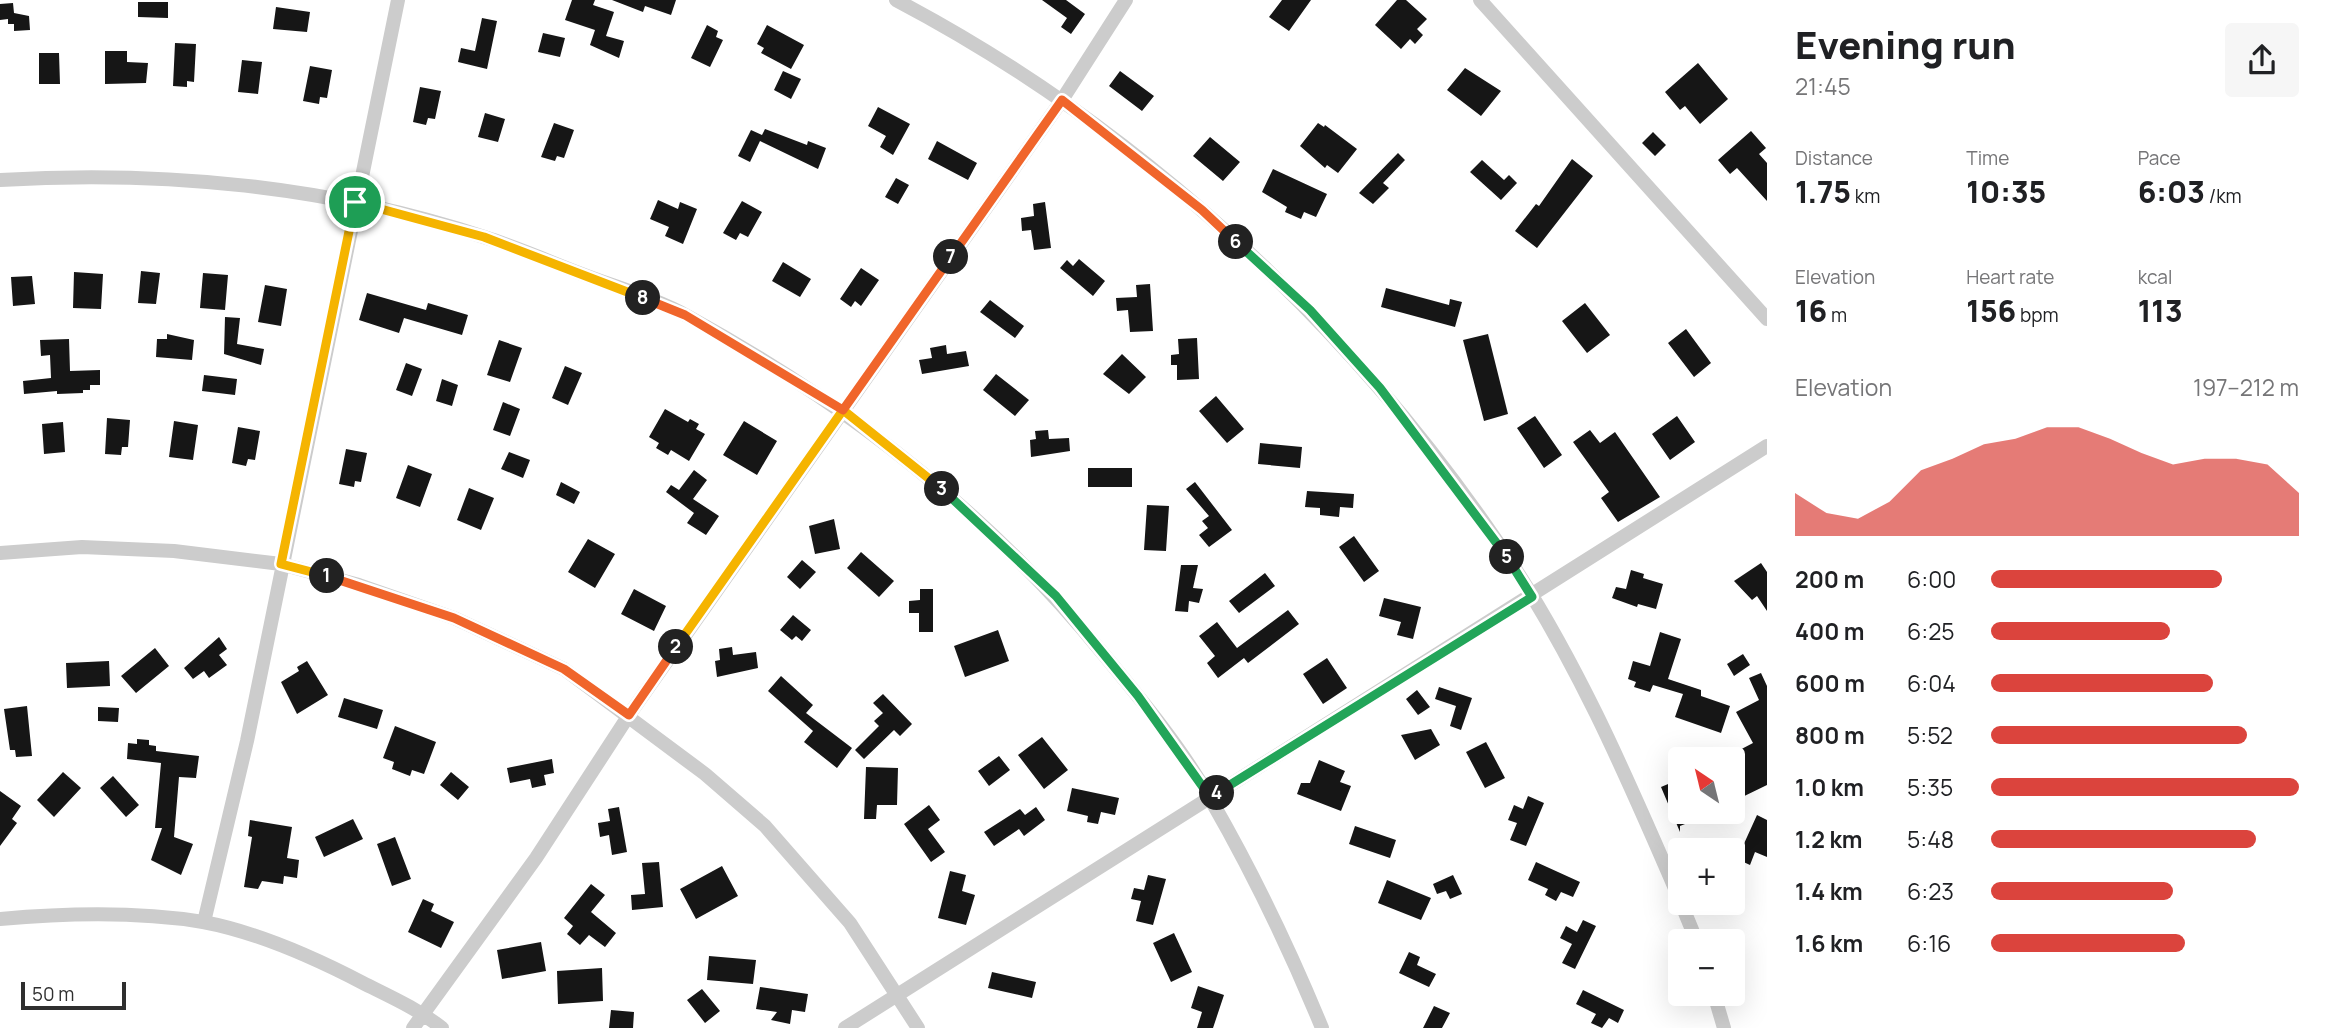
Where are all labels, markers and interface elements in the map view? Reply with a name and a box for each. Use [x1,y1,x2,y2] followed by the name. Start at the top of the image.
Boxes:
[1795,18,2016,70] text: Evening run
[2225,23,2299,97] button: share
[1795,70,1851,102] text: 21:45
[1795,145,1873,171] text: Distance
[1966,145,2009,171] text: Time
[2138,145,2181,171] text: Pace
[1795,171,1851,212] text: 1.75
[1966,171,2046,212] text: 10:35
[2138,171,2205,212] text: 6:03
[325,172,385,232] pin
[336,183,374,221] icon: arrive
[1851,183,1880,209] text: km
[2205,183,2242,209] text: /km
[1218,224,1254,260] pin: 6
[1230,228,1241,254] text: 6
[934,240,968,274] pin: 7
[945,243,956,269] text: 7
[1795,264,1875,290] text: Elevation
[1966,264,2054,290] text: Heart rate
[2138,264,2172,290] text: kcal
[626,280,660,316] pin: 8
[637,284,648,310] text: 8
[1795,290,1827,331] text: 16
[1966,290,2016,331] text: 156
[2138,290,2183,331] text: 113
[1827,302,1847,328] text: m
[2016,302,2059,328] text: bpm
[1795,371,1892,403] text: Elevation
[2193,371,2299,403] text: 197–212 m
[925,472,960,506] pin: 3
[936,475,947,501] text: 3
[1490,540,1524,574] pin: 5
[1501,543,1512,569] text: 5
[310,558,344,594] pin: 1
[322,562,331,588] text: 1
[1795,563,1864,595] text: 200 m
[1907,563,1956,595] text: 6:00
[1795,615,1865,647] text: 400 m
[1907,615,1955,647] text: 6:25
[658,630,694,664] pin: 2
[670,633,681,659] text: 2
[1795,667,1865,699] text: 600 m
[1907,667,1956,699] text: 6:04
[1795,719,1865,751] text: 800 m
[1907,719,1953,751] text: 5:52
[1668,747,1745,824] north arrow
[1668,747,1745,1006] map controls
[1795,771,1864,803] text: 1.0 km
[1907,771,1953,803] text: 5:35
[1200,776,1234,810] pin: 4
[1211,779,1222,805] text: 4
[1795,823,1862,855] text: 1.2 km
[1907,823,1954,855] text: 5:48
[1668,838,1745,915] button: +
[1795,875,1863,907] text: 1.4 km
[1907,875,1954,907] text: 6:23
[1795,927,1863,959] text: 1.6 km
[1907,927,1951,959] text: 6:16
[1668,929,1745,1006] button: −
[21,979,126,1011] scale bar
[32,981,74,1007] text: 50 m

